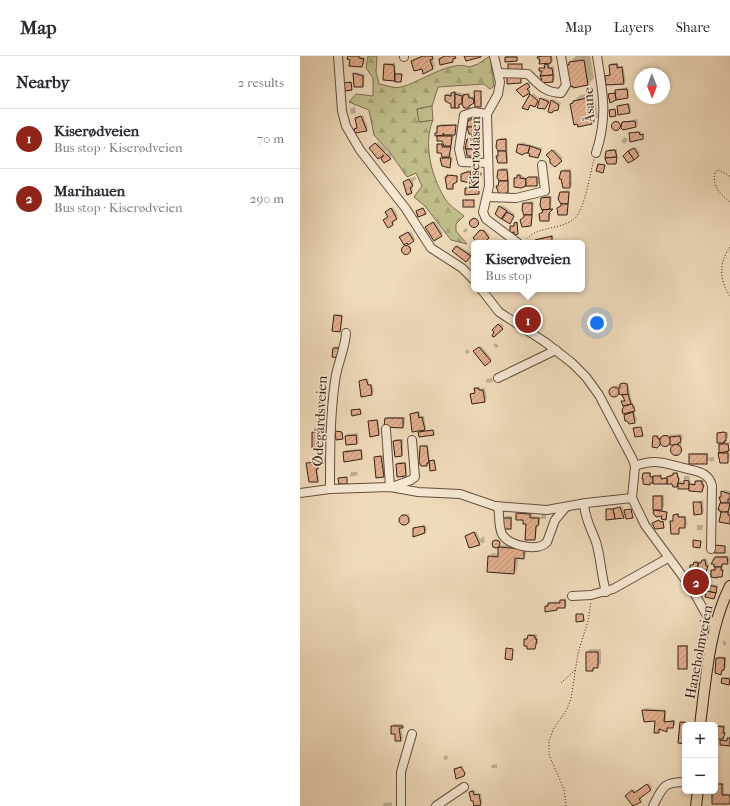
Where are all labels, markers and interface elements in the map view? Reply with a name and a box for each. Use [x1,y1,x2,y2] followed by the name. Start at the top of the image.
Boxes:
[20,17,56,39] text: Map
[565,19,592,36] text: Map
[614,19,654,36] text: Layers
[676,19,710,36] text: Share
[634,68,670,104] north arrow
[16,72,70,92] text: Nearby
[238,75,284,90] text: 2 results
[579,87,598,124] street label: Åsane
[466,116,484,190] street label: Kiserødåsen
[54,122,139,140] text: Kiserødveien
[27,131,31,146] text: 1
[257,131,284,146] text: 70 m
[54,140,183,155] text: Bus stop · Kiserødveien
[54,182,125,200] text: Marihauen
[26,191,32,206] text: 2
[250,191,284,206] text: 290 m
[54,200,183,215] text: Bus stop · Kiserødveien
[471,240,585,292] popup
[485,250,571,268] text: Kiserødveien
[485,268,532,283] text: Bus stop
[515,305,541,335] pin: 1
[587,313,607,333] your location
[309,375,331,467] street label: Ødegårdsveien
[683,567,709,597] pin: 2
[682,604,716,700] street label: Haneholmveien
[682,722,718,794] map controls
[682,722,718,758] button: +
[682,758,718,794] button: −

